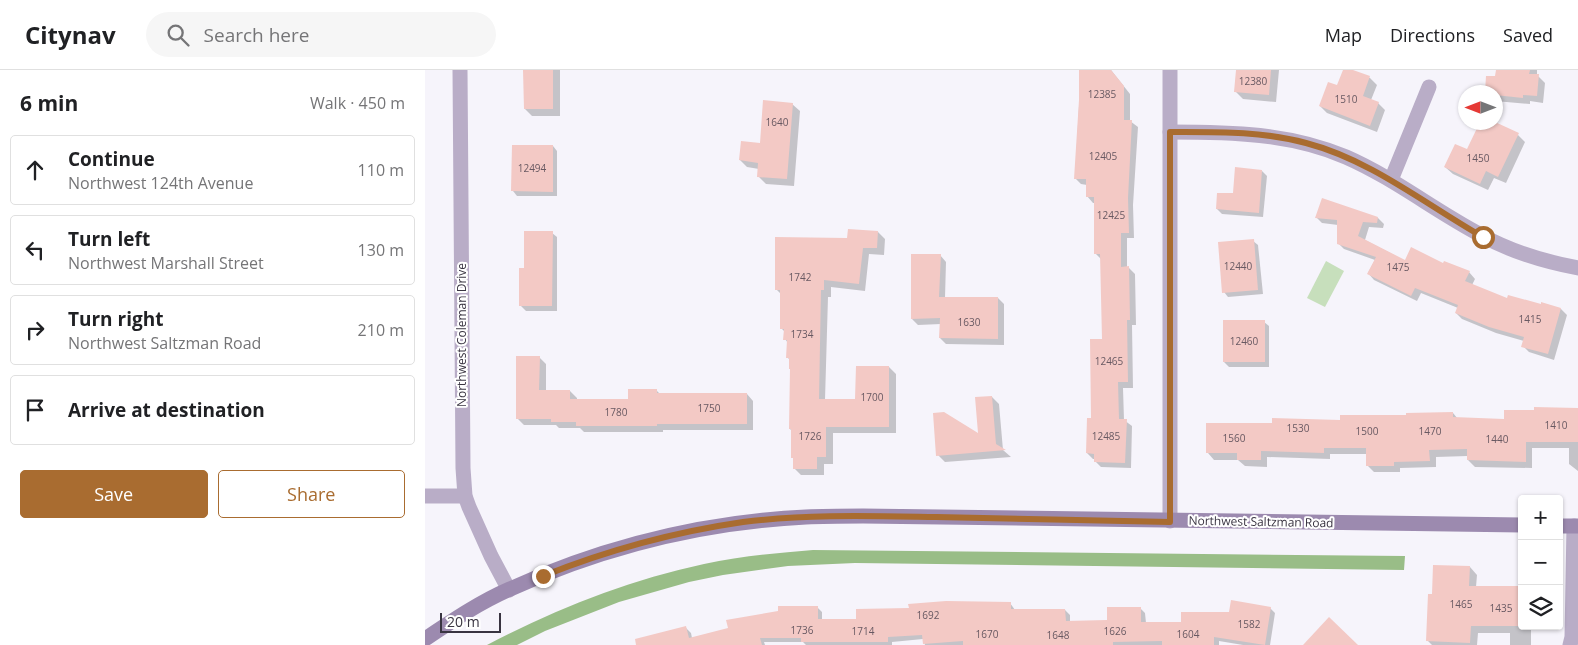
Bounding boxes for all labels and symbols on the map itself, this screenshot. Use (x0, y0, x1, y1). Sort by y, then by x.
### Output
house number: 12380 (1239, 74, 1268, 88)
north arrow (1458, 85, 1503, 130)
house number: 12385 (1088, 87, 1117, 101)
house number: 1510 (1335, 92, 1358, 106)
house number: 1640 (766, 115, 789, 129)
house number: 12405 (1089, 149, 1118, 163)
house number: 1450 (1467, 151, 1490, 165)
house number: 12494 (518, 161, 547, 175)
house number: 12425 (1097, 208, 1126, 222)
route start (1472, 226, 1495, 249)
house number: 12440 (1224, 259, 1253, 273)
house number: 1475 (1387, 260, 1410, 274)
street label: Northwest Coleman Drive (453, 263, 470, 407)
house number: 1742 (789, 270, 812, 284)
house number: 1415 (1519, 312, 1542, 326)
house number: 1630 (958, 315, 981, 329)
house number: 1734 (791, 327, 814, 341)
house number: 12460 (1230, 334, 1259, 348)
house number: 12465 (1095, 354, 1124, 368)
house number: 1700 (861, 390, 884, 404)
house number: 1750 (698, 401, 721, 415)
house number: 1780 (605, 405, 628, 419)
house number: 1410 (1545, 418, 1568, 432)
house number: 1530 (1287, 421, 1310, 435)
house number: 1500 (1356, 424, 1379, 438)
house number: 1470 (1419, 424, 1442, 438)
house number: 1726 (799, 429, 822, 443)
house number: 12485 (1092, 429, 1121, 443)
house number: 1560 (1223, 431, 1246, 445)
house number: 1440 (1486, 432, 1509, 446)
street label: Northwest Saltzman Road (1188, 512, 1334, 531)
route end (532, 565, 555, 588)
house number: 1465 (1450, 597, 1473, 611)
house number: 1435 (1490, 601, 1513, 615)
house number: 1692 (917, 608, 940, 622)
scale bar (440, 610, 501, 633)
house number: 1582 (1238, 617, 1261, 631)
house number: 1736 (791, 623, 814, 637)
house number: 1714 (852, 624, 875, 638)
house number: 1626 (1104, 624, 1127, 638)
house number: 1670 (976, 627, 999, 641)
house number: 1604 (1177, 627, 1200, 641)
house number: 1648 (1047, 628, 1070, 642)

